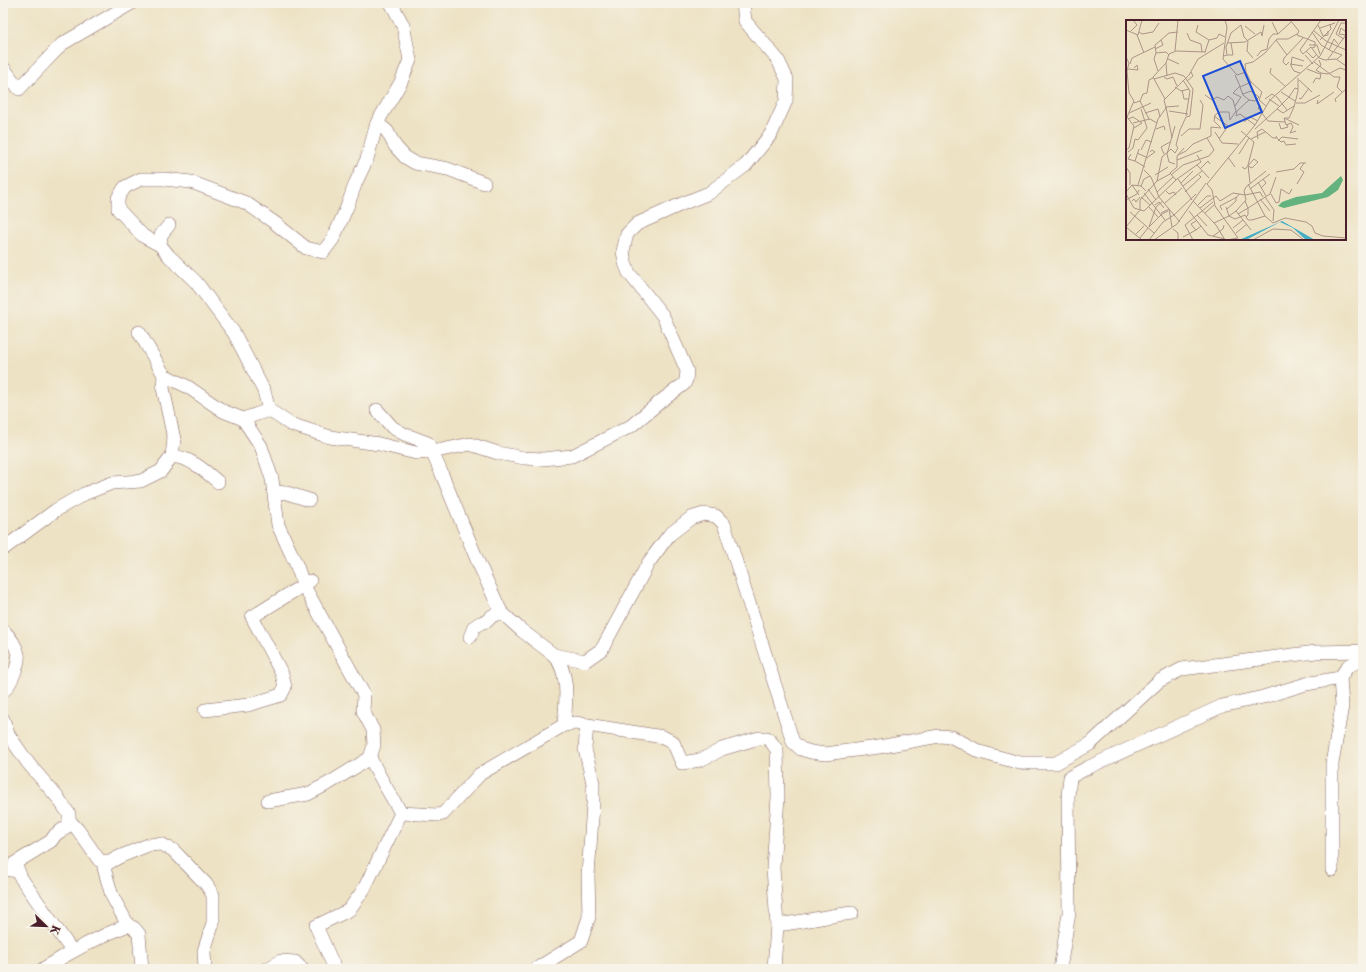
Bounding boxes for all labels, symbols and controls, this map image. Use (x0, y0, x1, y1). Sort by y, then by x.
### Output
inset map (1126, 20, 1346, 240)
north arrow (26, 906, 66, 946)
text: K (47, 923, 63, 938)

